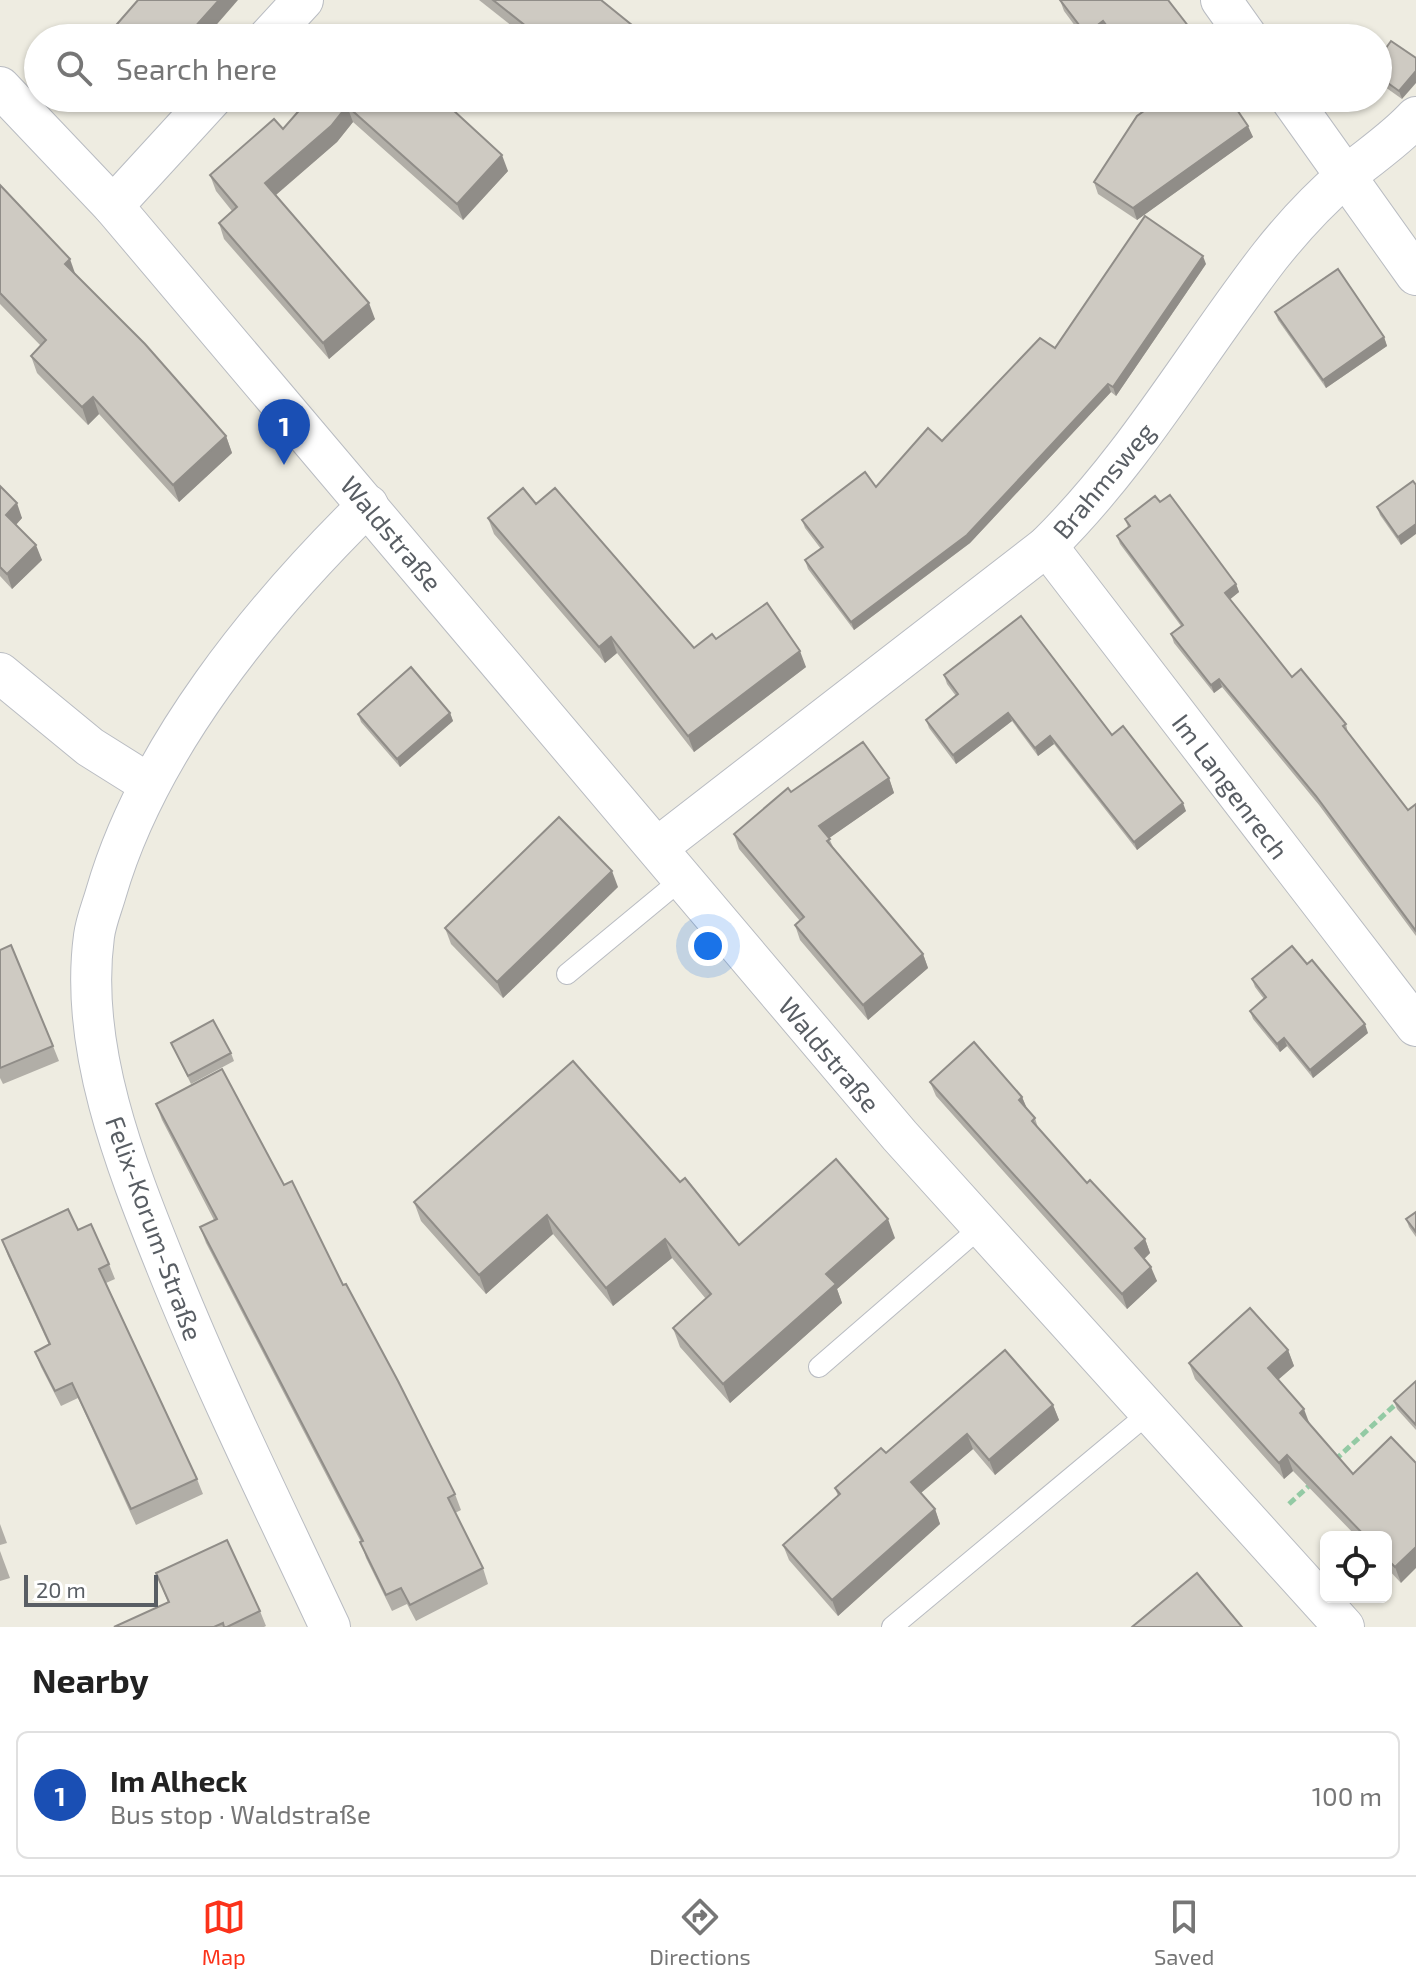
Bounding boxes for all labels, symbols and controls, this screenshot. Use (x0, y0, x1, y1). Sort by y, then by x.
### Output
search box (24, 24, 1392, 112)
icon: search (52, 46, 96, 90)
text: Search here (116, 50, 277, 86)
pin: 1 (258, 399, 310, 465)
street label: Brahmsweg (1046, 416, 1160, 544)
street label: Waldstraße (335, 469, 449, 597)
street label: Im Langenrech (1166, 707, 1296, 865)
your location (688, 926, 728, 966)
street label: Waldstraße (773, 990, 887, 1118)
street label: Felix-Korum-Straße (100, 1112, 210, 1344)
map controls (1320, 1531, 1392, 1603)
button: locate (1320, 1531, 1392, 1603)
scale bar (24, 1571, 158, 1607)
text: 20 m (36, 1576, 86, 1602)
text: Nearby (32, 1659, 149, 1700)
text: Im Alheck (110, 1762, 247, 1798)
text: 1 (54, 1780, 66, 1811)
text: 100 m (1312, 1780, 1382, 1811)
text: Bus stop · Waldstraße (110, 1798, 371, 1829)
tab: Map (202, 1895, 246, 1969)
tab: Directions (649, 1895, 751, 1969)
tab: Saved (1154, 1895, 1214, 1969)

